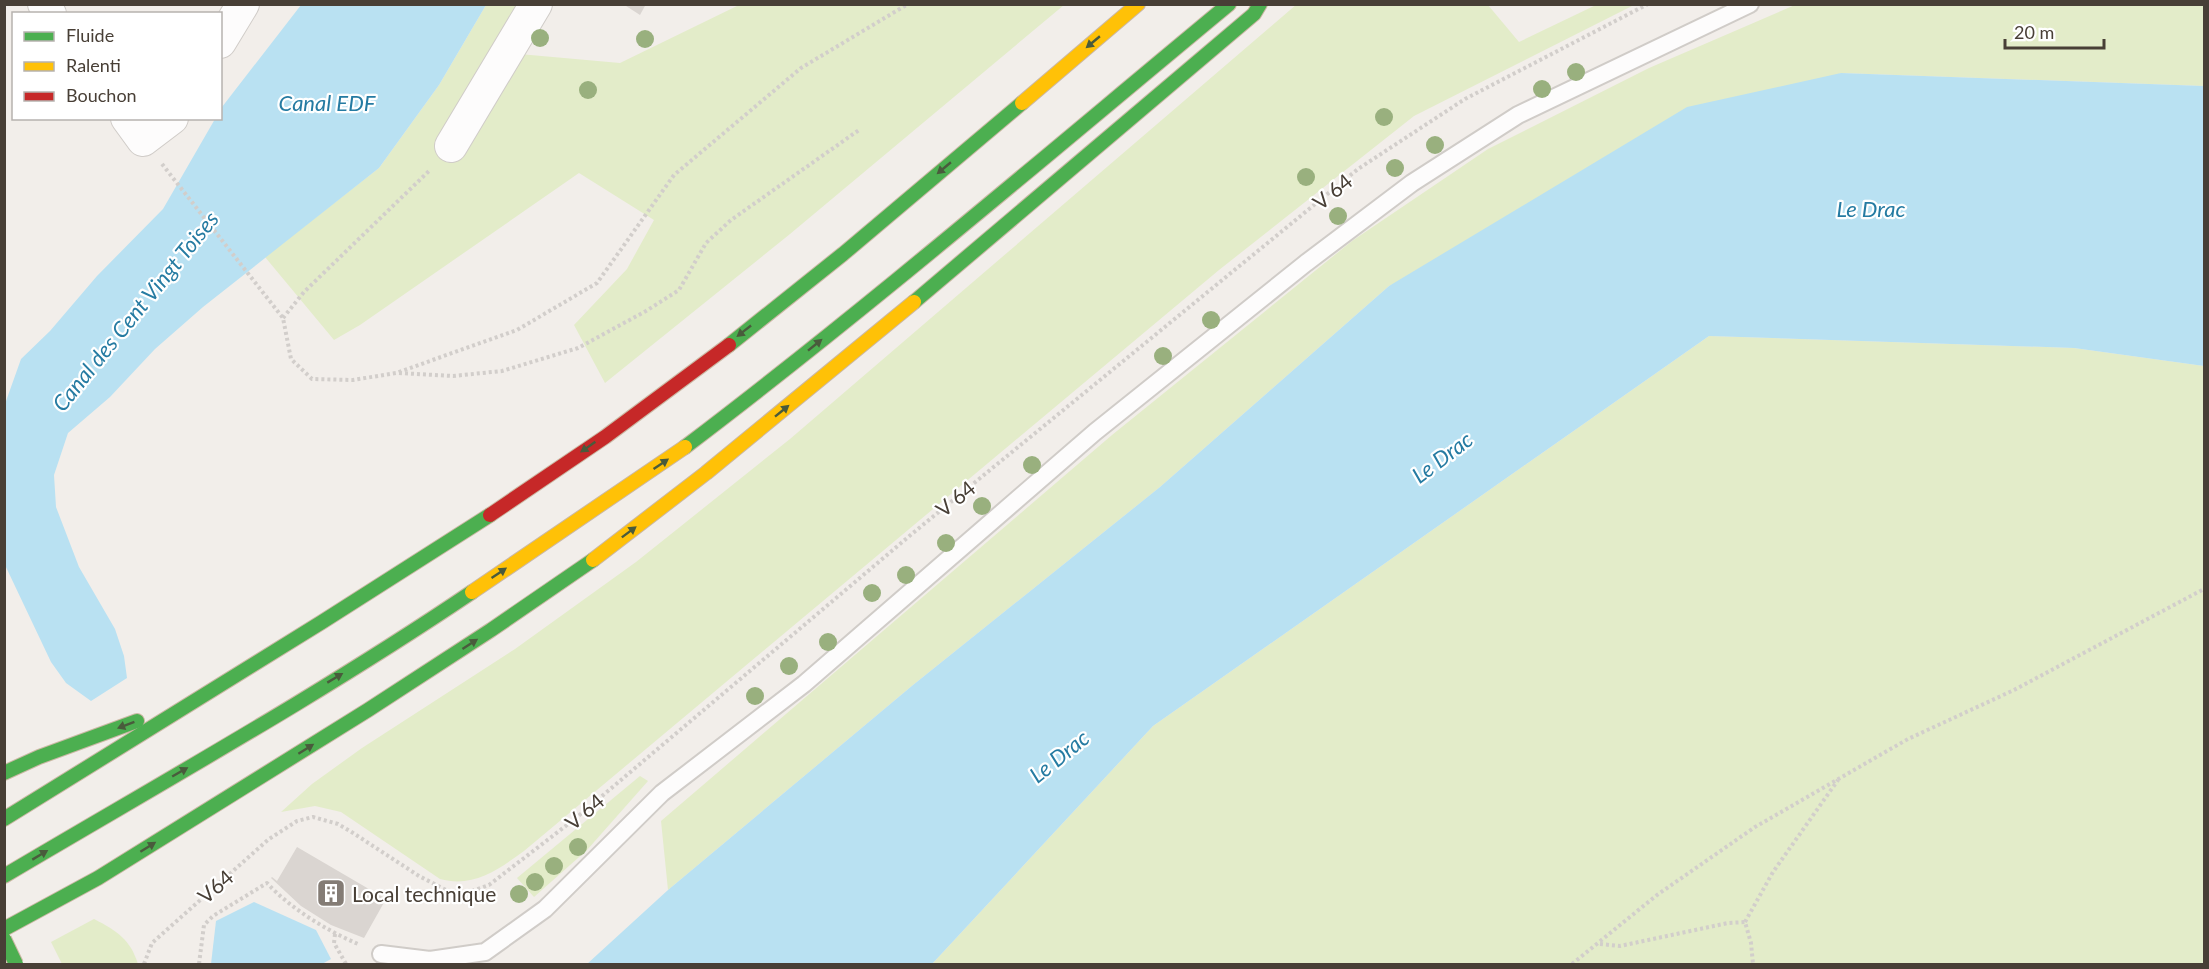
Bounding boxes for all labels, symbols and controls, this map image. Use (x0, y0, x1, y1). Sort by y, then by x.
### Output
legend (12, 12, 222, 120)
scale bar (2005, 12, 2104, 50)
text: 20 m (2014, 21, 2054, 43)
text: Fluide (66, 24, 114, 46)
one-way arrow (1085, 36, 1101, 49)
text: Ralenti (66, 54, 121, 76)
text: Bouchon (66, 84, 137, 106)
water label: Canal EDF (279, 89, 376, 116)
one-way arrow (936, 162, 952, 175)
street label: V 64 (1307, 168, 1357, 214)
water label: Le Drac (1837, 195, 1905, 222)
water label: Canal des Cent Vingt Toises (46, 205, 224, 416)
one-way arrow (737, 325, 752, 337)
one-way arrow (807, 339, 823, 352)
one-way arrow (774, 404, 790, 417)
water label: Le Drac (1406, 425, 1478, 489)
one-way arrow (580, 441, 596, 453)
one-way arrow (652, 458, 668, 470)
street label: V 64 (930, 475, 980, 521)
one-way arrow (621, 525, 637, 538)
one-way arrow (491, 568, 507, 579)
one-way arrow (461, 638, 477, 650)
one-way arrow (327, 673, 343, 684)
one-way arrow (117, 720, 135, 730)
water label: Le Drac (1024, 724, 1094, 788)
one-way arrow (298, 744, 314, 755)
one-way arrow (172, 766, 188, 777)
street label: V 64 (559, 788, 609, 834)
one-way arrow (140, 842, 156, 853)
one-way arrow (32, 849, 48, 860)
street label: V64 (192, 864, 238, 908)
building icon: Local technique (315, 877, 347, 909)
place label: Local technique (352, 881, 496, 906)

